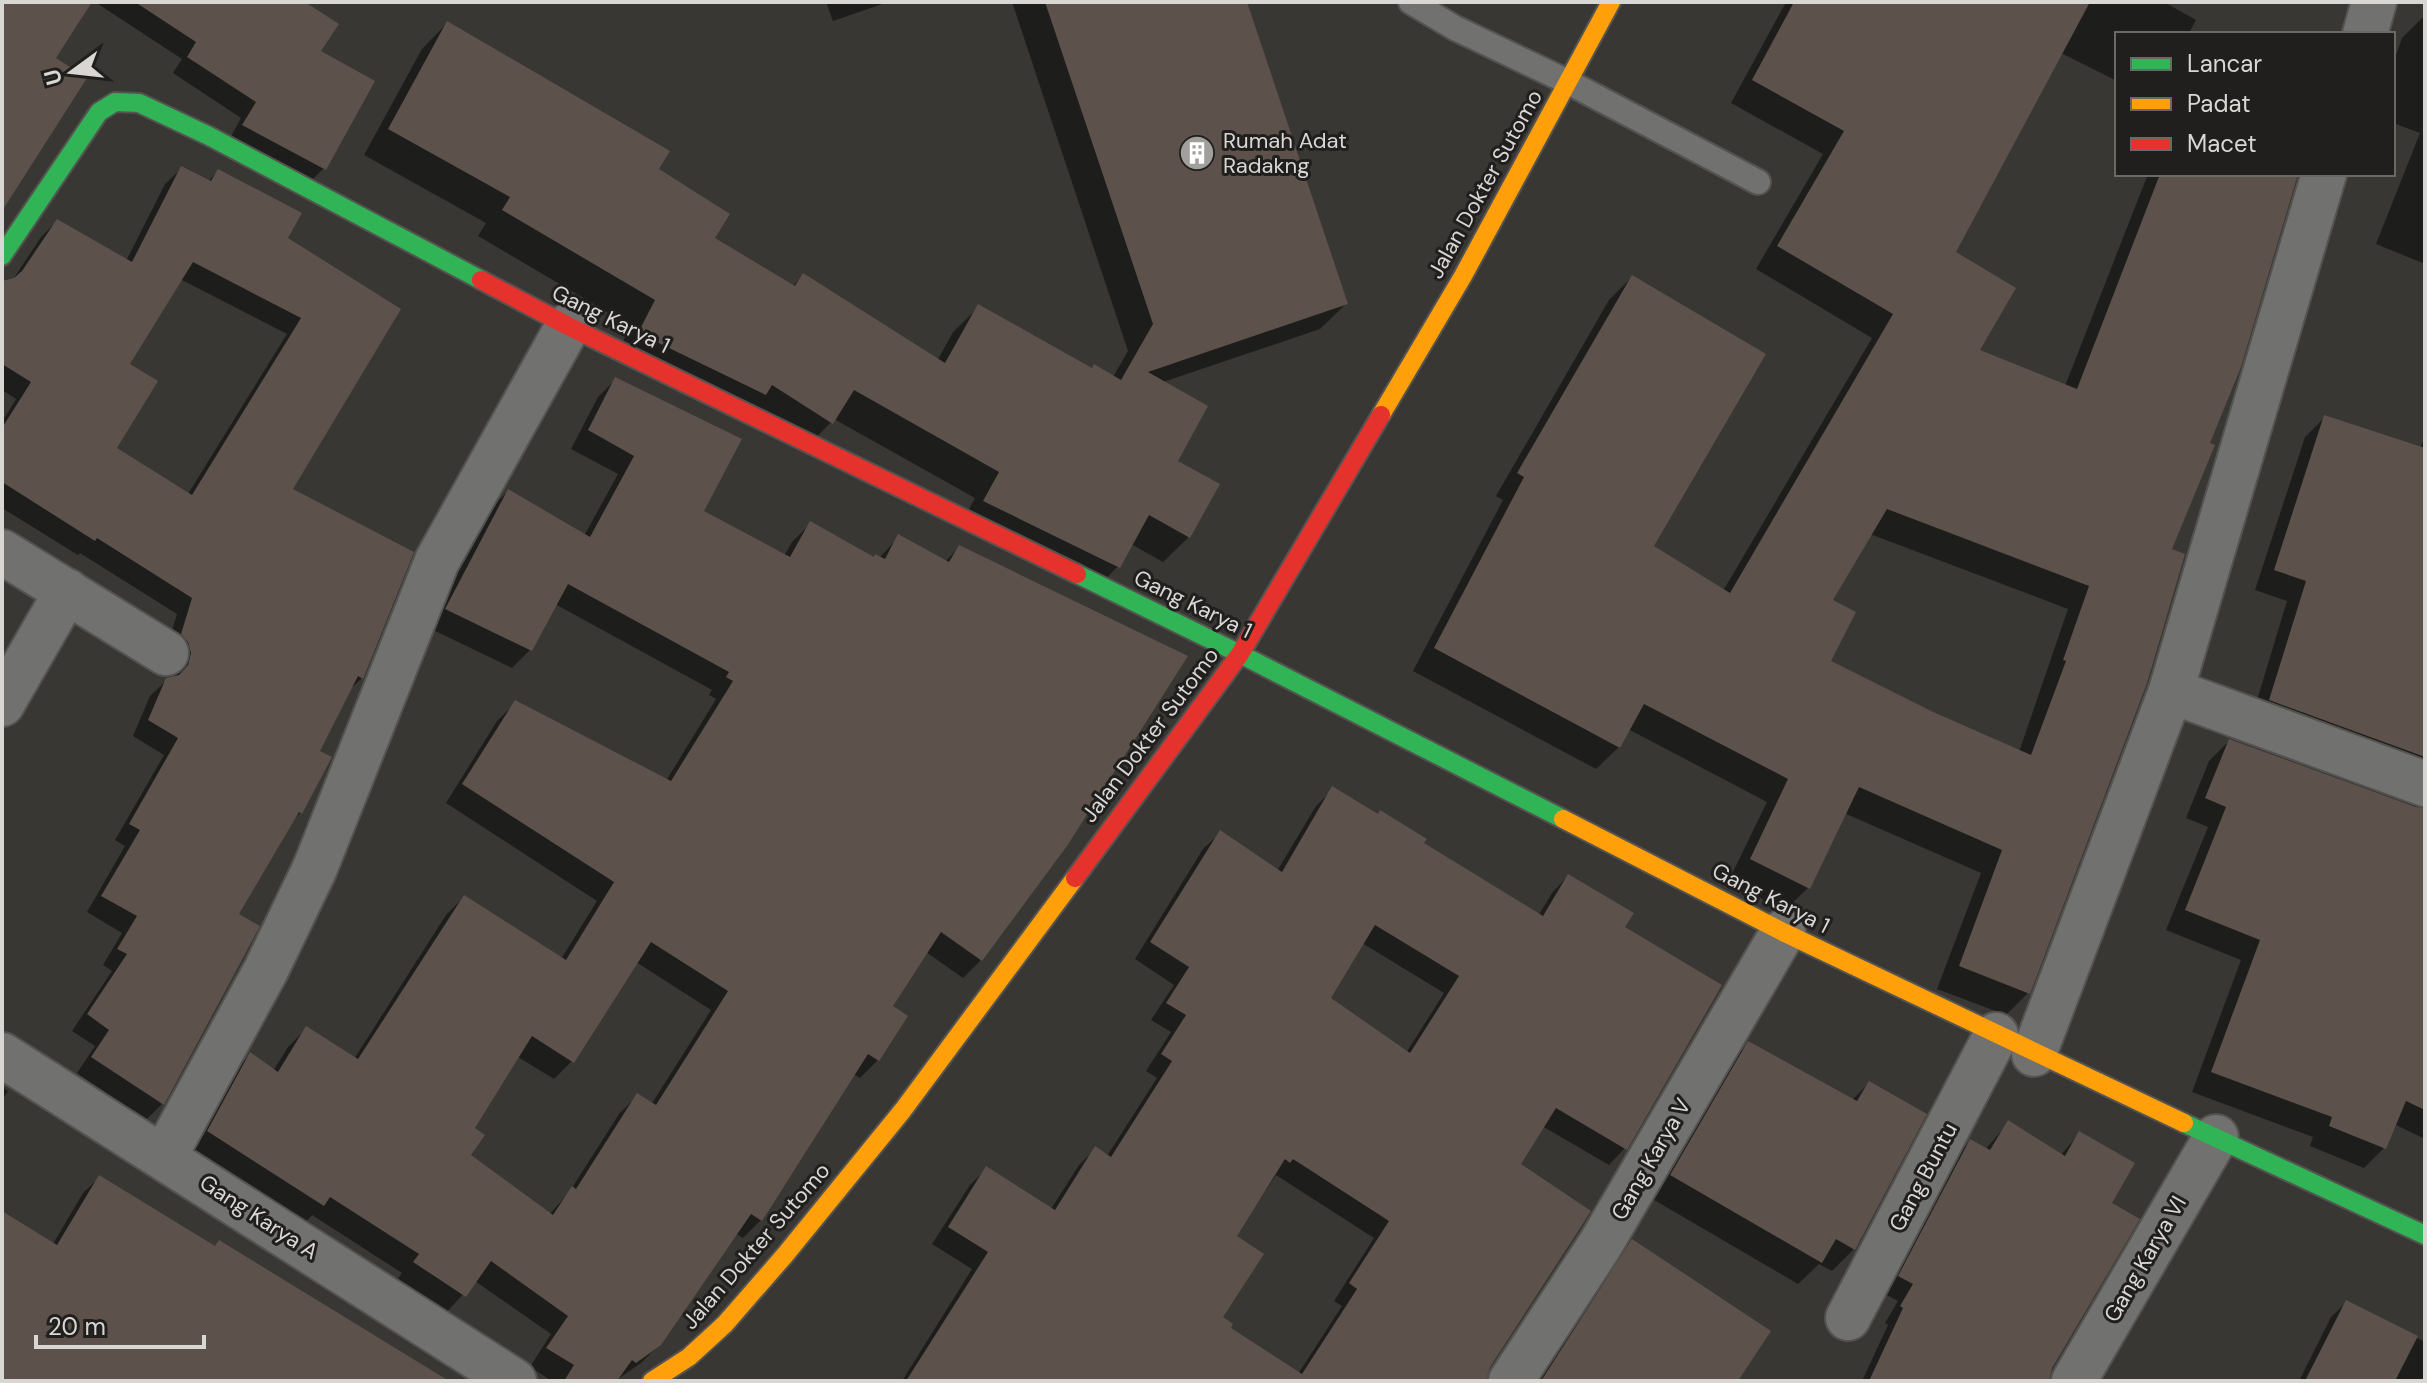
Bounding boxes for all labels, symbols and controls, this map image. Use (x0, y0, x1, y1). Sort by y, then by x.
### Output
north arrow (32, 32, 112, 112)
legend (2115, 32, 2395, 176)
text: Lancar (2187, 48, 2262, 79)
text: U (37, 66, 69, 88)
street label: Jalan Dokter Sutomo (1421, 84, 1549, 284)
text: Padat (2187, 88, 2251, 119)
place label: Rumah Adat Radakng (1223, 126, 1347, 180)
text: Macet (2187, 128, 2257, 159)
building icon: Rumah Adat Radakng (1178, 134, 1216, 172)
street label: Gang Karya 1 (547, 278, 675, 360)
street label: Gang Karya 1 (1129, 563, 1257, 645)
street label: Jalan Dokter Sutomo (1075, 642, 1225, 828)
street label: Gang Karya 1 (1707, 856, 1835, 940)
street label: Gang Karya V (1604, 1093, 1698, 1225)
street label: Gang Buntu (1882, 1118, 1964, 1236)
street label: Jalan Dokter Sutomo (676, 1157, 836, 1335)
street label: Gang Karya A (194, 1168, 324, 1266)
street label: Gang Karya VI (2097, 1191, 2193, 1327)
scale bar (36, 1299, 204, 1349)
text: 20 m (48, 1311, 106, 1342)

